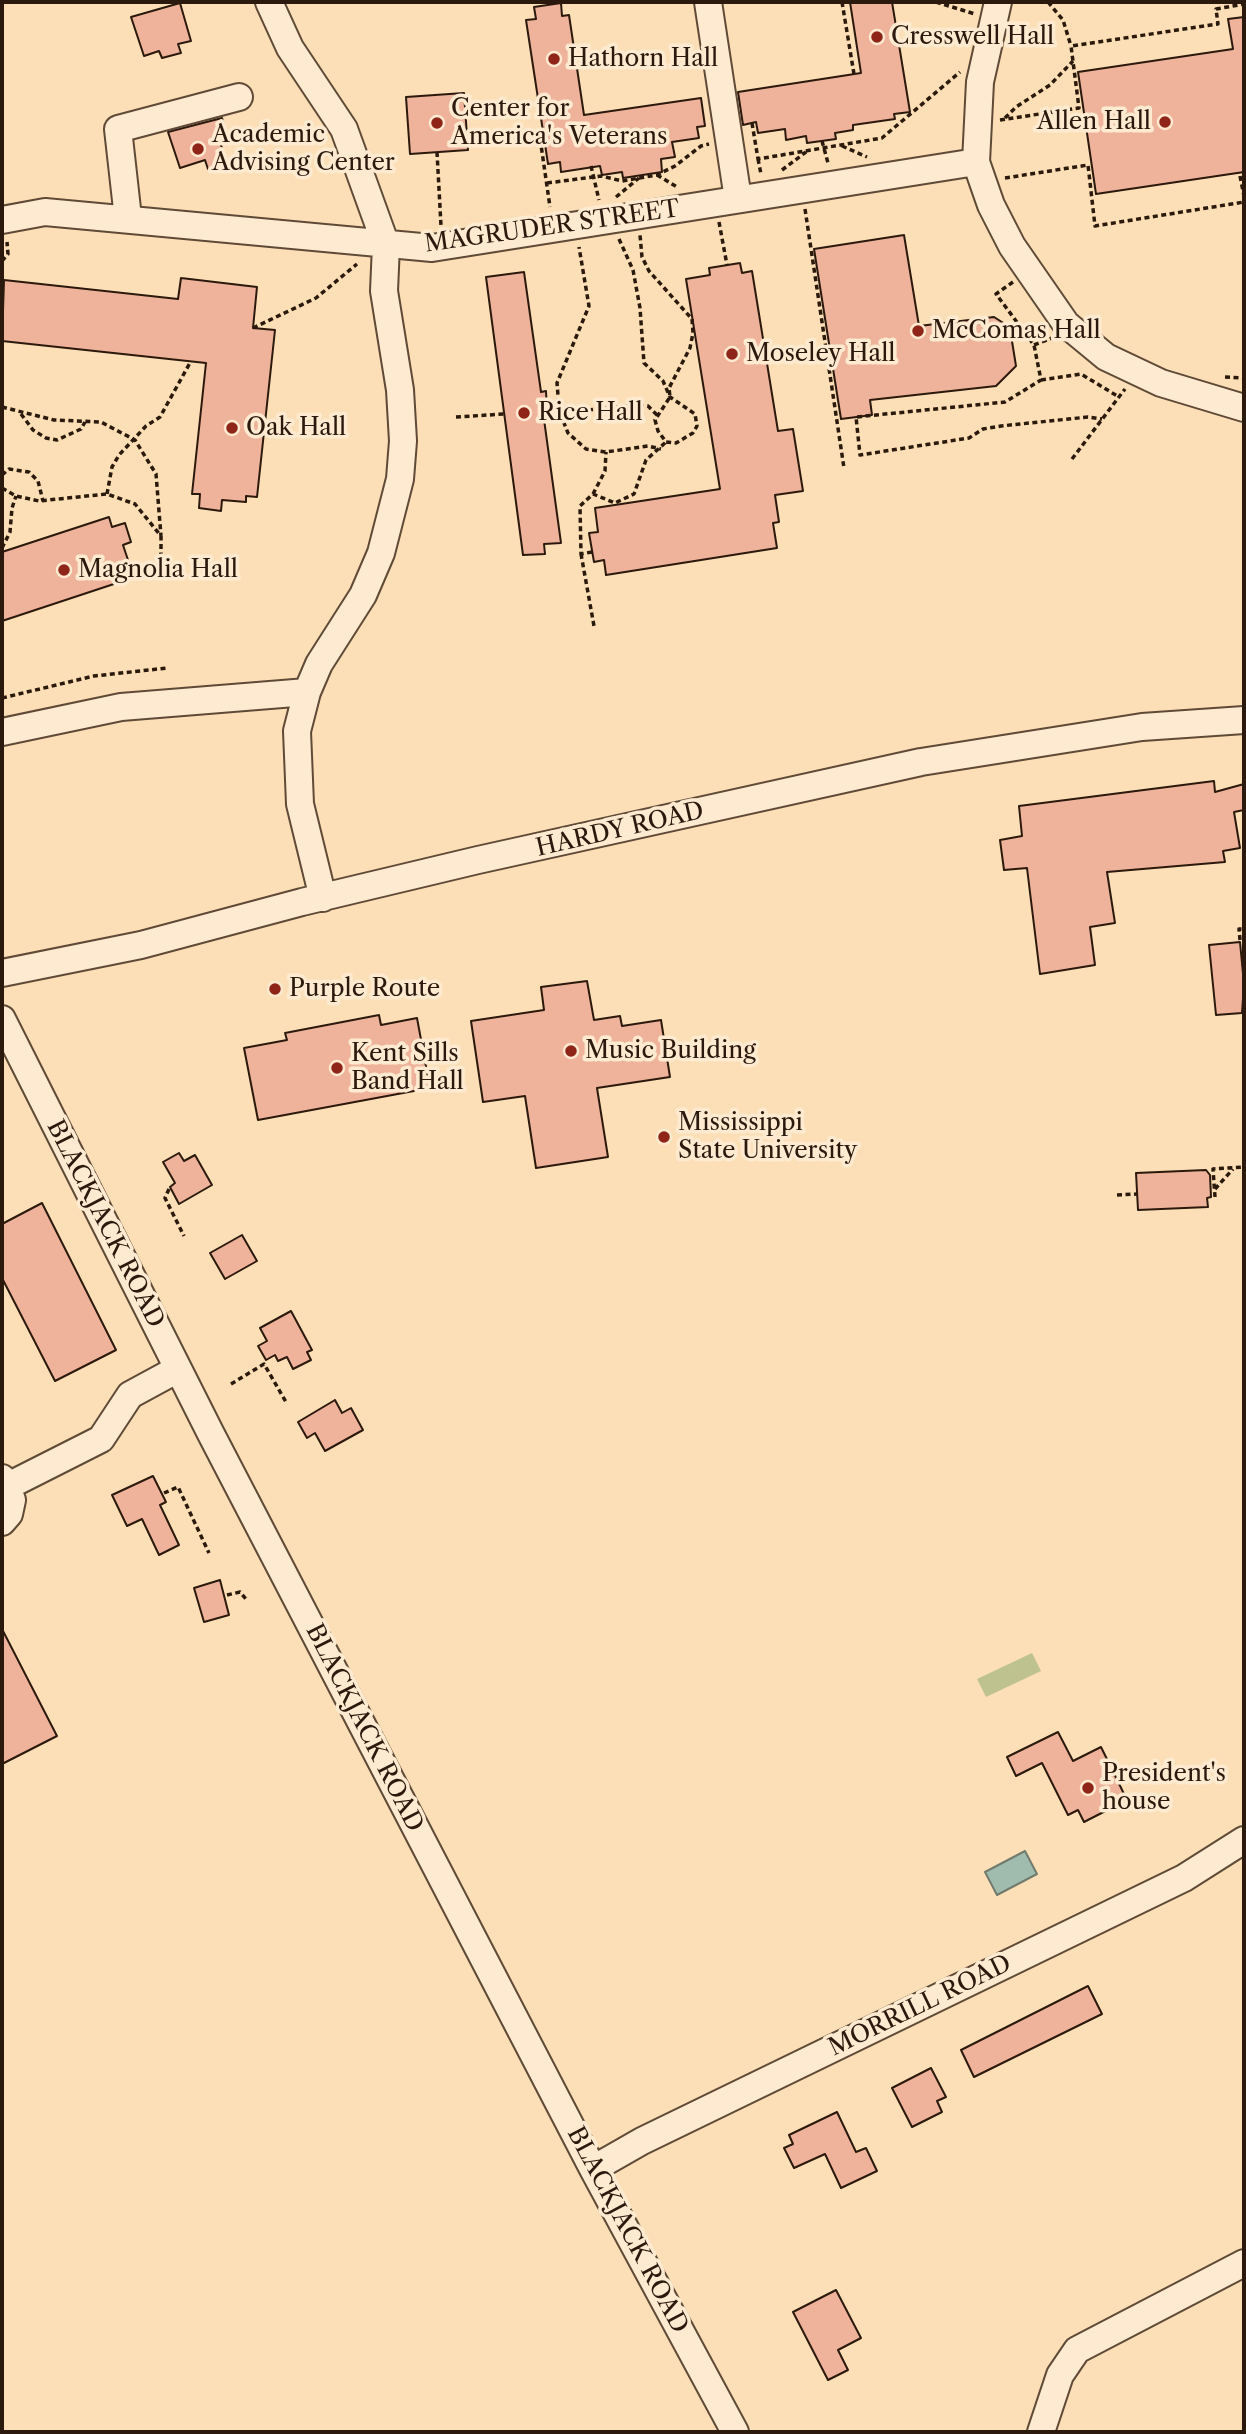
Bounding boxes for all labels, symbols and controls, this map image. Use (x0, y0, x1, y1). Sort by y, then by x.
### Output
place label: Cresswell Hall (891, 23, 1054, 51)
marker: Cresswell Hall (869, 29, 885, 45)
place label: Hathorn Hall (568, 45, 718, 73)
marker: Hathorn Hall (546, 51, 562, 67)
place label: Center for America's Veterans (451, 95, 667, 151)
place label: Allen Hall (1037, 108, 1151, 136)
marker: Allen Hall (1157, 114, 1173, 130)
marker: Center for America's Veterans (429, 115, 445, 131)
place label: Academic Advising Center (212, 121, 395, 177)
marker: Academic Advising Center (190, 141, 206, 157)
street label: MAGRUDER STREET (423, 195, 681, 259)
place label: McComas Hall (932, 317, 1101, 345)
marker: McComas Hall (910, 323, 926, 339)
place label: Moseley Hall (746, 340, 895, 368)
marker: Moseley Hall (724, 346, 740, 362)
place label: Rice Hall (538, 399, 643, 427)
marker: Rice Hall (516, 405, 532, 421)
place label: Oak Hall (246, 414, 346, 442)
marker: Oak Hall (224, 420, 240, 436)
place label: Magnolia Hall (78, 556, 238, 584)
marker: Magnolia Hall (56, 562, 72, 578)
street label: HARDY ROAD (533, 797, 707, 863)
place label: Purple Route (289, 975, 440, 1003)
marker: Purple Route (267, 981, 283, 997)
place label: Music Building (585, 1037, 756, 1065)
place label: Kent Sills Band Hall (351, 1040, 464, 1096)
marker: Music Building (563, 1043, 579, 1059)
marker: Kent Sills Band Hall (329, 1060, 345, 1076)
place label: Mississippi State University (678, 1109, 857, 1165)
street label: BLACKJACK ROAD (40, 1115, 170, 1333)
marker: Mississippi State University (656, 1129, 672, 1145)
street label: BLACKJACK ROAD (299, 1619, 429, 1837)
place label: President's house (1102, 1760, 1226, 1816)
marker: President's house (1080, 1780, 1096, 1796)
street label: MORRILL ROAD (824, 1949, 1016, 2063)
street label: BLACKJACK ROAD (560, 2122, 694, 2338)

